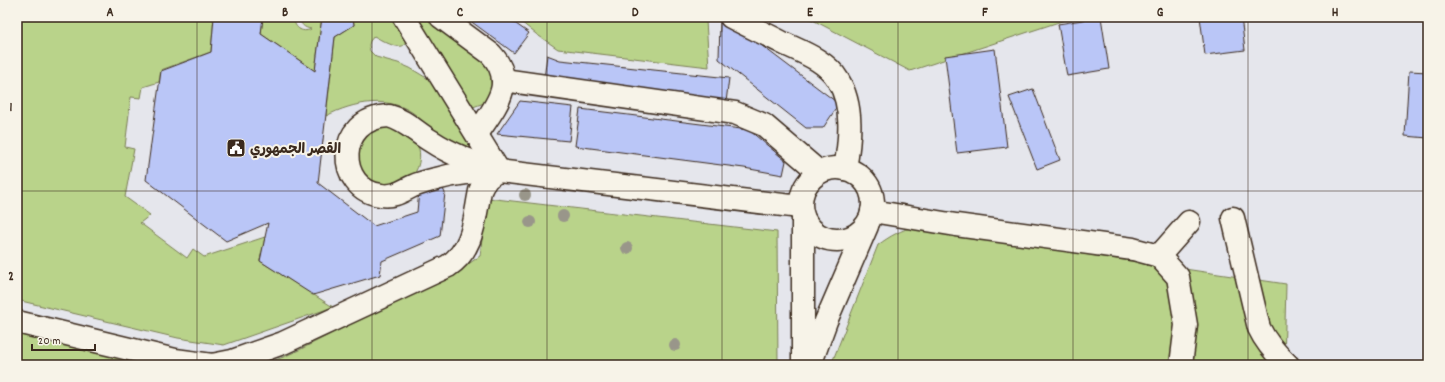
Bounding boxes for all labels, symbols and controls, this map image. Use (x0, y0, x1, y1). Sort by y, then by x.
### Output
text: A (106, 4, 114, 23)
text: B (282, 4, 288, 23)
text: C (457, 4, 464, 23)
text: D (632, 4, 639, 23)
text: E (807, 4, 814, 23)
text: F (982, 4, 988, 23)
text: G (1157, 4, 1164, 23)
text: H (1332, 4, 1339, 23)
text: 1 (10, 99, 13, 118)
public building icon: القصر الجمهوري (225, 137, 247, 159)
place label: القصر الجمهوري (250, 140, 341, 160)
text: 2 (8, 268, 14, 287)
scale bar (32, 326, 95, 352)
text: 20 m (38, 333, 61, 350)

